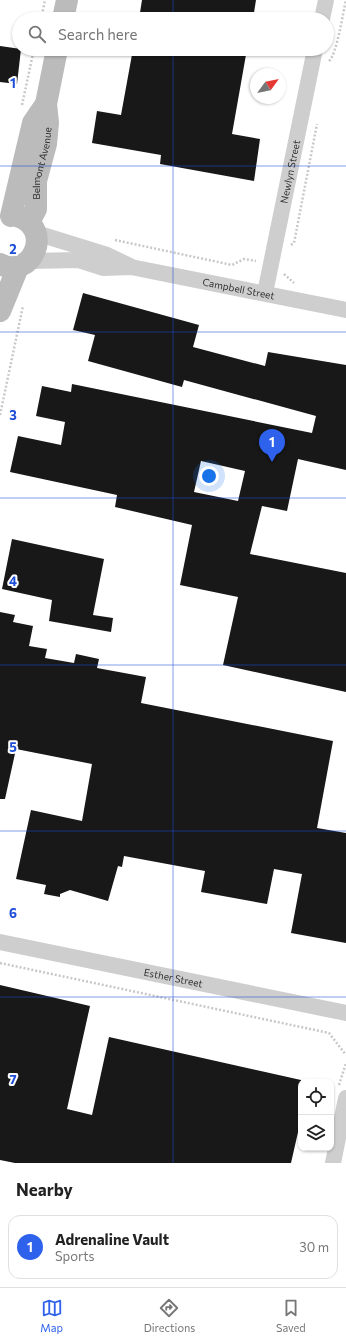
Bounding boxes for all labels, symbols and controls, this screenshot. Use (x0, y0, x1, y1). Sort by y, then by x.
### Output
search box (12, 12, 334, 56)
icon: search (26, 23, 48, 45)
text: Search here (58, 25, 137, 43)
north arrow (250, 68, 286, 104)
text: 1 (10, 75, 16, 91)
street label: Belmont Avenue (30, 127, 54, 200)
street label: Newlyn Street (278, 139, 302, 204)
text: 2 (9, 241, 17, 257)
street label: Campbell Street (201, 275, 276, 302)
text: 3 (9, 407, 17, 423)
pin: 1 (259, 429, 285, 462)
your location (199, 466, 219, 486)
text: 4 (9, 573, 17, 589)
text: 5 (9, 739, 17, 755)
text: 6 (9, 905, 17, 921)
street label: Esther Street (143, 966, 204, 989)
text: 7 (9, 1071, 17, 1087)
map controls (298, 1079, 334, 1151)
button: locate (298, 1079, 334, 1115)
button: layers (298, 1115, 334, 1151)
text: Nearby (16, 1179, 73, 1200)
text: Adrenaline Vault (55, 1230, 169, 1248)
text: 1 (27, 1239, 33, 1255)
text: 30 m (299, 1239, 329, 1255)
text: Sports (55, 1248, 95, 1264)
tab: Map (40, 1297, 63, 1334)
tab: Directions (144, 1297, 195, 1334)
tab: Saved (276, 1297, 306, 1334)

